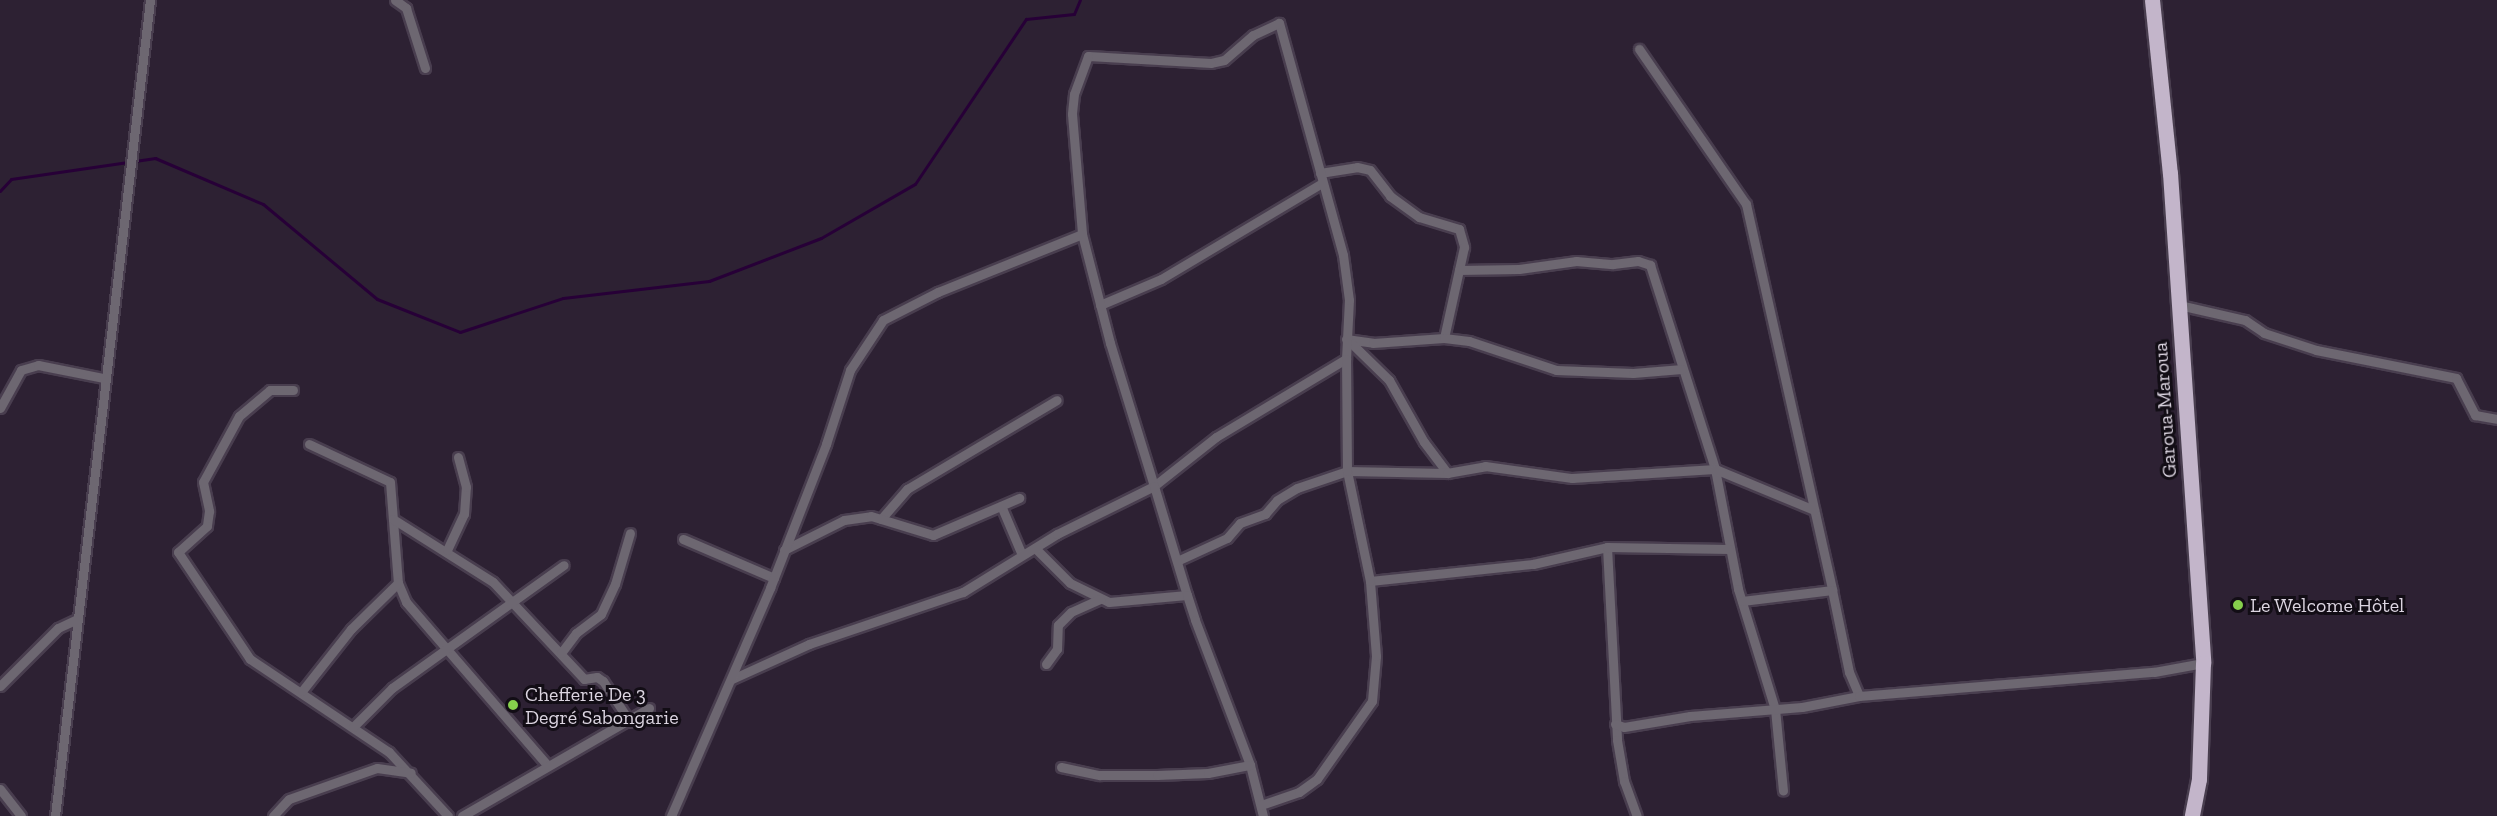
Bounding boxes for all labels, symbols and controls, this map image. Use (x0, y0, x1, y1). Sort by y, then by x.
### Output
street label: Garoua-Maroua (2148, 341, 2182, 479)
place label: Le Welcome Hôtel (2250, 593, 2405, 617)
marker: Le Welcome Hôtel (2231, 598, 2245, 612)
place label: Chefferie De 3 Degré Sabongarie (525, 682, 679, 729)
marker: Chefferie De 3 Degré Sabongarie (506, 698, 520, 712)

